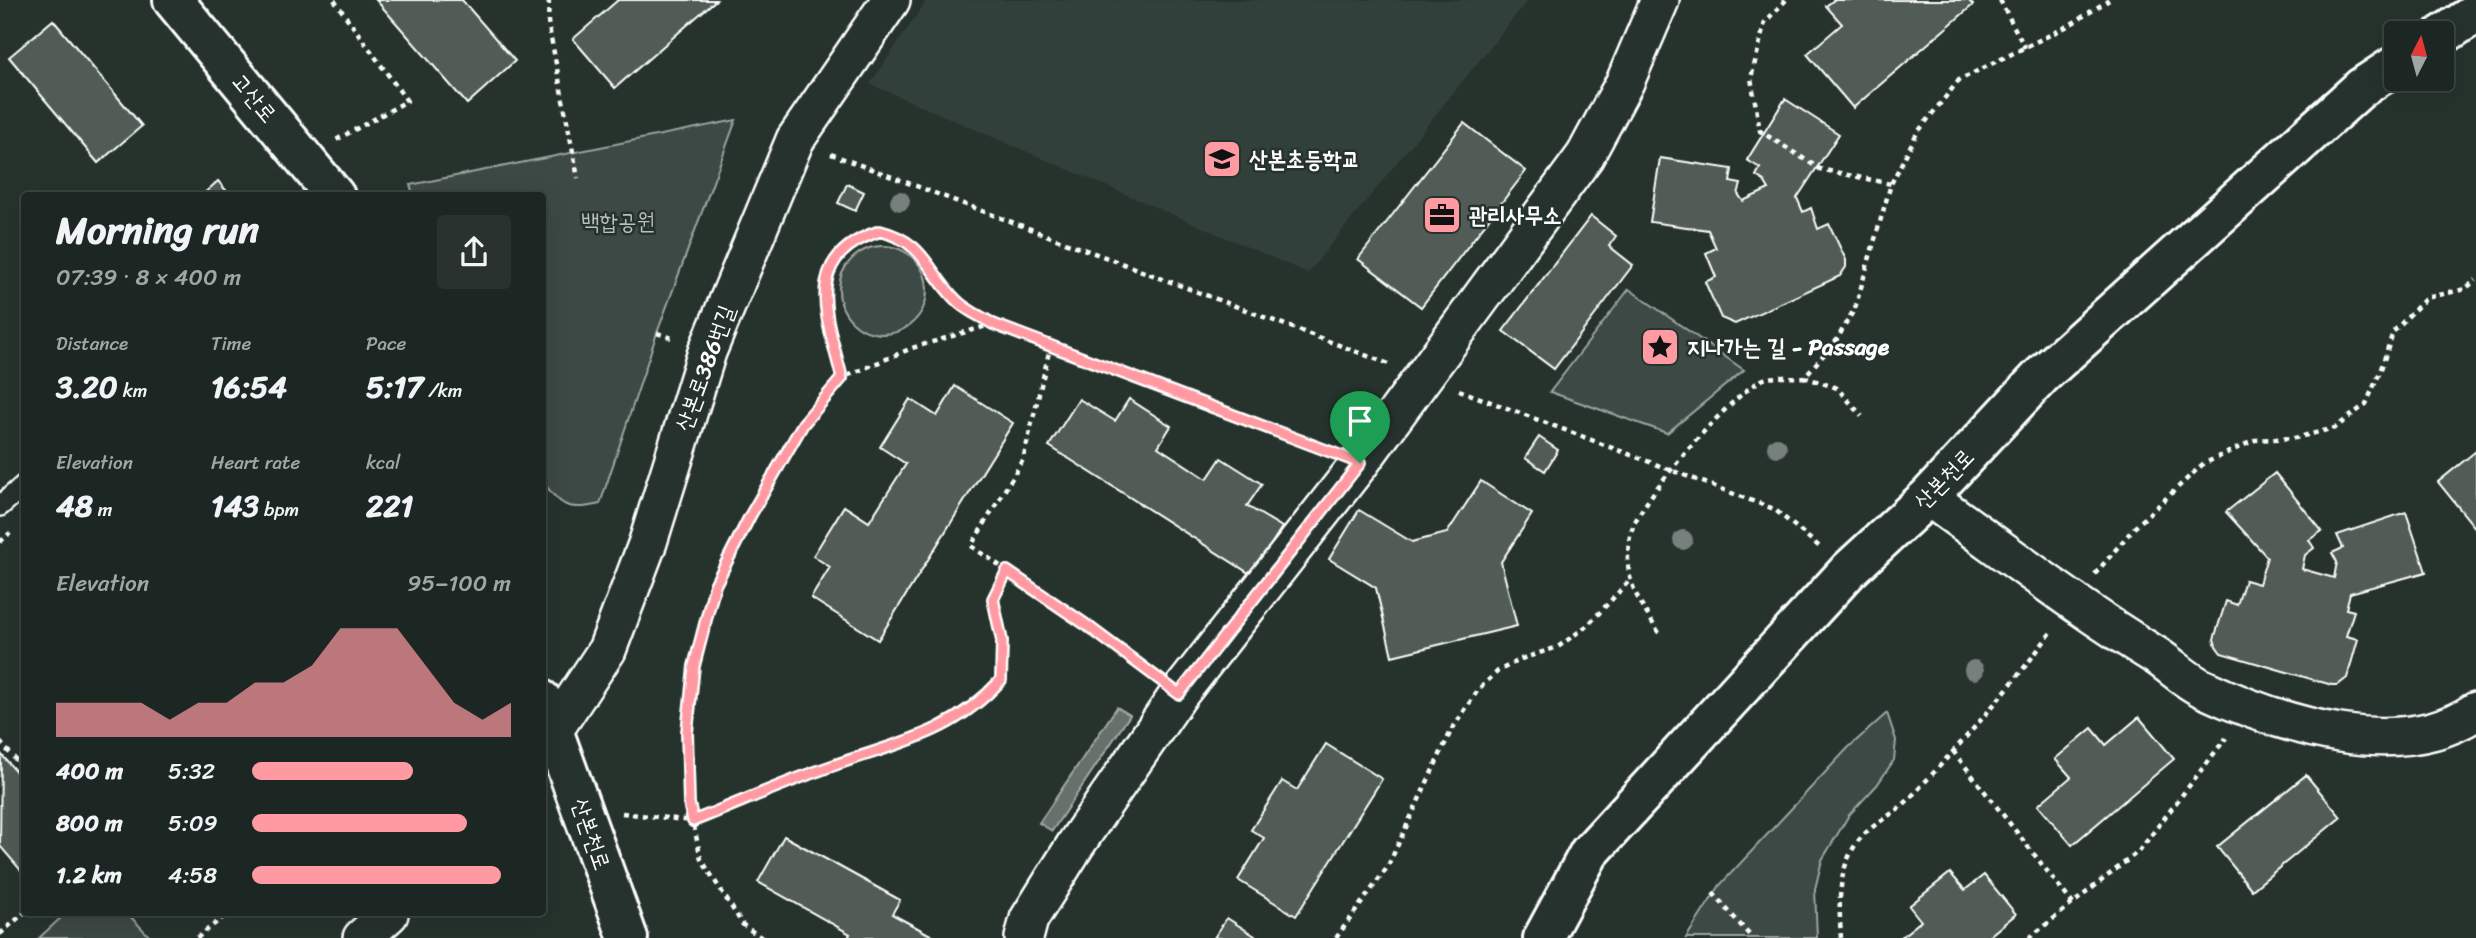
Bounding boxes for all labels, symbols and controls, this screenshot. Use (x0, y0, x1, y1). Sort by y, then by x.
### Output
north arrow (2384, 21, 2454, 91)
map controls (2384, 21, 2454, 91)
street label: 고산로 (220, 64, 288, 132)
school or university icon: 산본초등학교 (1201, 138, 1243, 180)
place label: 산본초등학교 (1249, 139, 1360, 180)
office icon: 관리사무소 (1421, 194, 1463, 236)
place label: 관리사무소 (1469, 195, 1562, 236)
text: Morning run (56, 197, 259, 264)
park label: 백합공원 (581, 201, 655, 242)
button: share (437, 215, 511, 289)
text: 07:39 · 8 × 400 m (56, 257, 241, 298)
street label: 산본로386번길 (663, 299, 747, 437)
place icon: 지나가는 길 - Passage (1639, 326, 1681, 368)
text: Distance (56, 327, 128, 360)
text: Time (211, 327, 251, 360)
text: Pace (366, 327, 406, 360)
place label: 지나가는 길 - Passage (1687, 327, 1890, 368)
text: 3.20 (56, 360, 118, 414)
text: 16:54 (211, 360, 287, 414)
text: 5:17 (366, 360, 423, 414)
text: km (118, 374, 147, 407)
text: /km (423, 374, 462, 407)
pin (1330, 391, 1390, 463)
icon: arrive (1341, 402, 1379, 440)
street label: 산본천로 (1904, 438, 1984, 520)
text: Elevation (56, 446, 133, 479)
text: Heart rate (211, 446, 300, 479)
text: kcal (366, 446, 401, 479)
text: 48 (56, 479, 93, 533)
text: 143 (211, 479, 259, 533)
text: 221 (366, 479, 414, 533)
text: m (93, 493, 112, 526)
text: bpm (259, 493, 299, 526)
text: Elevation (56, 563, 149, 604)
text: 95–100 m (407, 563, 511, 604)
text: 400 m (56, 751, 123, 792)
text: 5:32 (168, 751, 215, 792)
street label: 산본천로 (560, 792, 622, 876)
text: 800 m (56, 803, 123, 844)
text: 5:09 (168, 803, 218, 844)
text: 1.2 km (56, 855, 122, 896)
text: 4:58 (168, 855, 217, 896)

